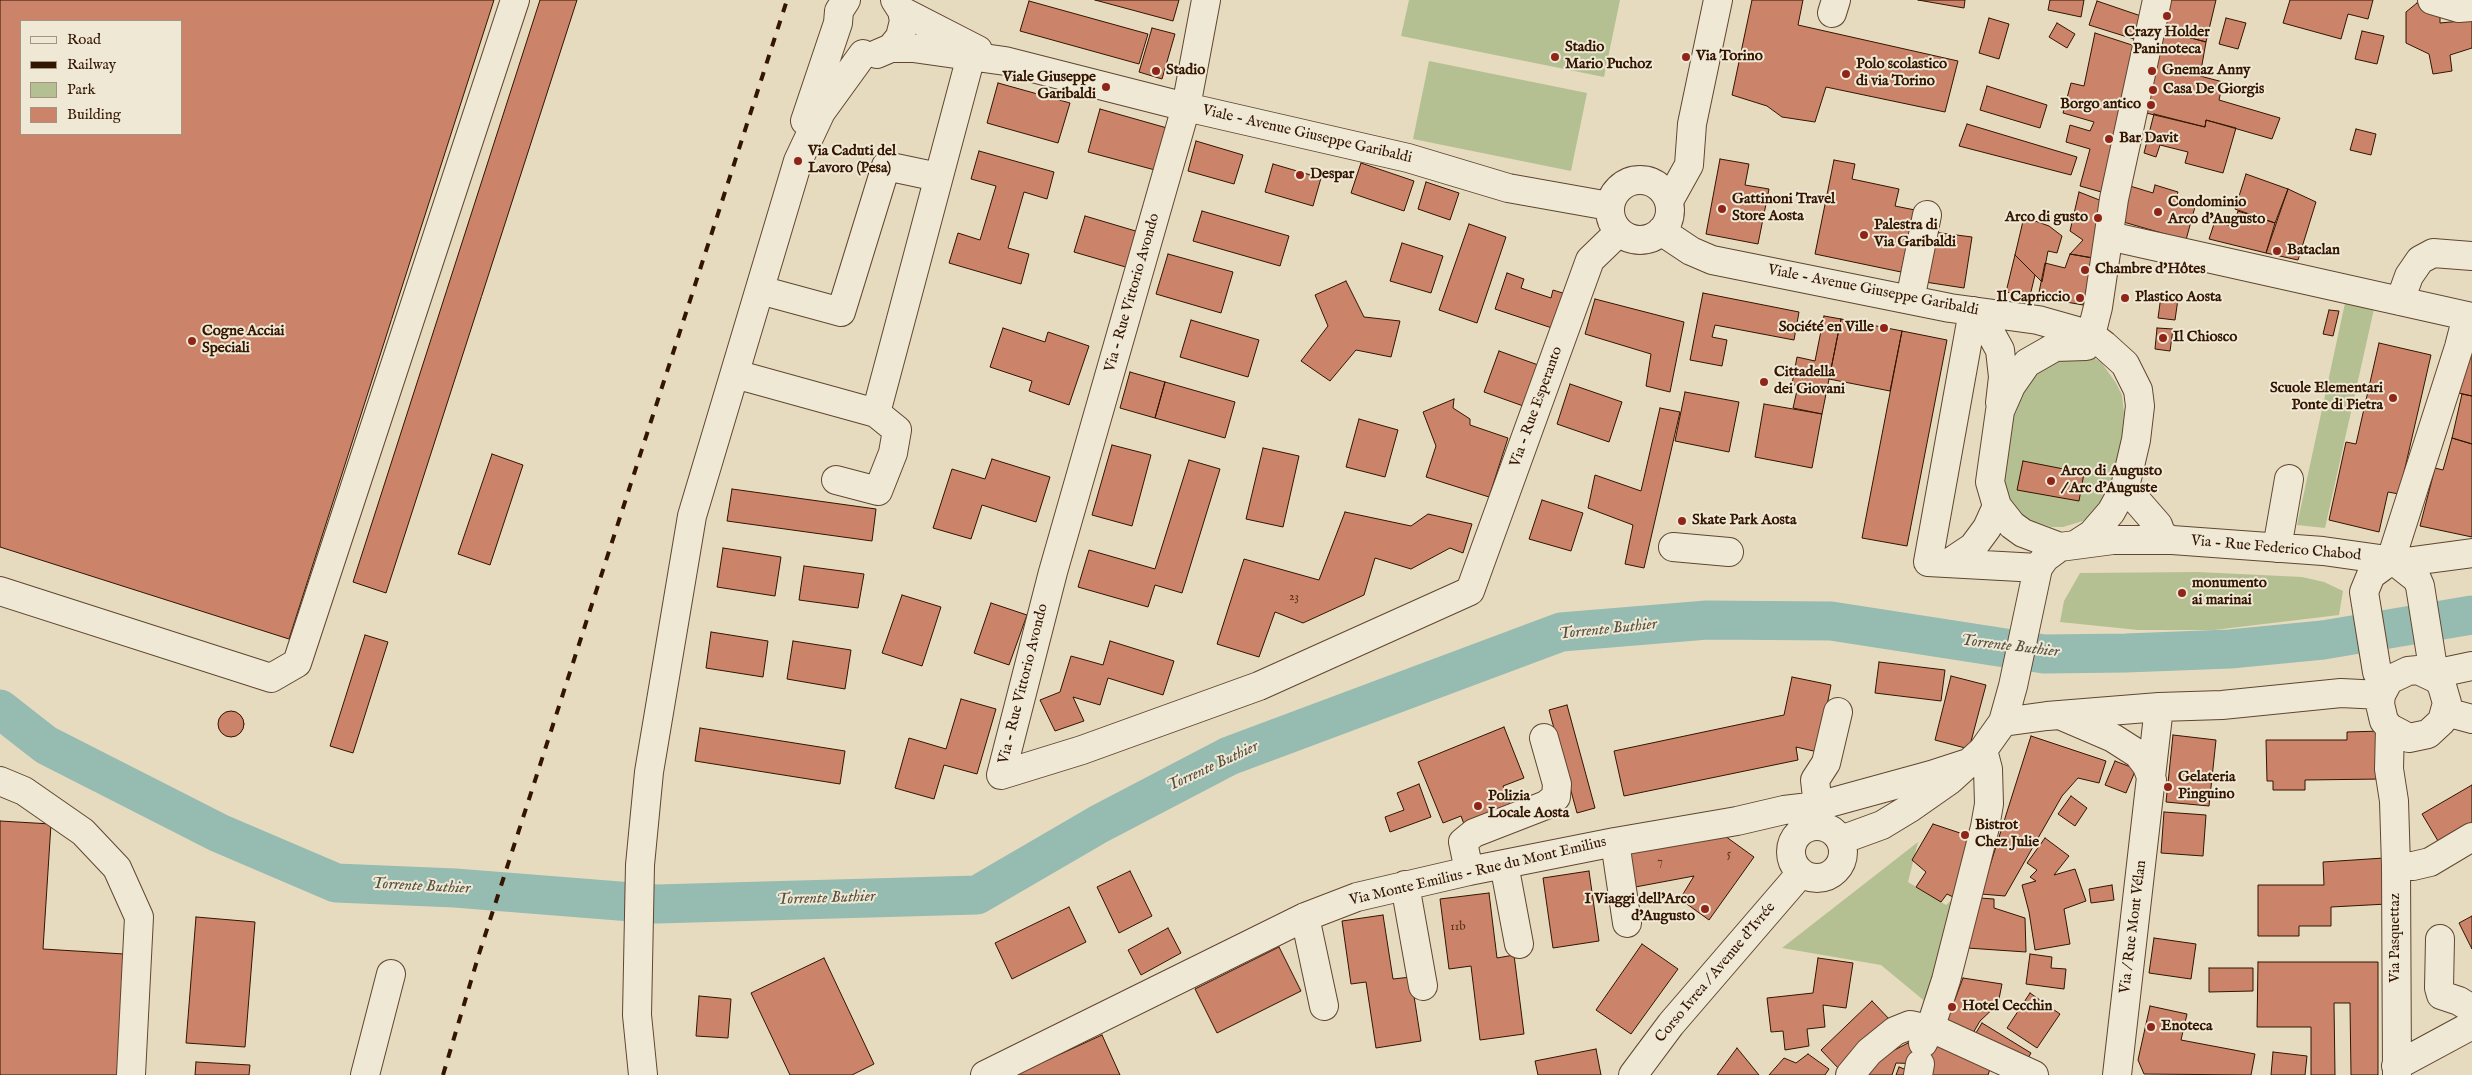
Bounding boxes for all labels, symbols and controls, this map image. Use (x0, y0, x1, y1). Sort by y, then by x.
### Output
marker: Crazy Holder Paninoteca (2161, 10, 2173, 22)
legend (20, 20, 182, 135)
place label: Crazy Holder Paninoteca (2124, 24, 2210, 59)
text: Road (67, 30, 101, 49)
place label: Stadio Mario Puchoz (1565, 39, 1652, 74)
place label: Via Torino (1696, 48, 1763, 66)
marker: Stadio Mario Puchoz (1549, 51, 1561, 63)
marker: Via Torino (1680, 51, 1692, 63)
text: Railway (67, 55, 116, 74)
place label: Polo scolastico di via Torino (1856, 56, 1947, 91)
place label: Stadio (1166, 62, 1205, 80)
place label: Gnemaz Anny (2162, 62, 2250, 80)
marker: Stadio (1150, 65, 1162, 77)
marker: Gnemaz Anny (2146, 65, 2158, 77)
marker: Polo scolastico di via Torino (1840, 68, 1852, 80)
place label: Viale Giuseppe Garibaldi (1003, 69, 1096, 104)
text: Park (67, 80, 96, 99)
marker: Viale Giuseppe Garibaldi (1100, 81, 1112, 93)
place label: Casa De Giorgis (2163, 81, 2264, 99)
marker: Casa De Giorgis (2147, 84, 2159, 96)
place label: Borgo antico (2060, 96, 2141, 114)
marker: Borgo antico (2145, 99, 2157, 111)
street label: Viale - Avenue Giuseppe Garibaldi (1200, 102, 1414, 168)
text: Building (67, 105, 121, 124)
place label: Bar Davit (2119, 130, 2178, 148)
marker: Bar Davit (2103, 133, 2115, 145)
place label: Via Caduti del Lavoro (Pesa) (808, 143, 896, 178)
marker: Via Caduti del Lavoro (Pesa) (792, 155, 804, 167)
place label: Despar (1310, 166, 1354, 184)
marker: Despar (1294, 169, 1306, 181)
place label: Gattinoni Travel Store Aosta (1732, 191, 1835, 226)
place label: Condominio Arco d'Augusto (2168, 194, 2265, 229)
marker: Gattinoni Travel Store Aosta (1716, 203, 1728, 215)
marker: Condominio Arco d'Augusto (2152, 206, 2164, 218)
place label: Arco di gusto (2005, 209, 2088, 227)
street label: Via - Rue Vittorio Avondo (1102, 211, 1164, 375)
marker: Arco di gusto (2092, 212, 2104, 224)
place label: Palestra di Via Garibaldi (1874, 217, 1956, 252)
marker: Palestra di Via Garibaldi (1858, 229, 1870, 241)
place label: Bataclan (2287, 242, 2340, 260)
marker: Bataclan (2271, 245, 2283, 257)
place label: Chambre d'Hôtes (2095, 261, 2205, 279)
street label: Viale - Avenue Giuseppe Garibaldi (1766, 262, 1980, 320)
marker: Chambre d'Hôtes (2079, 264, 2091, 276)
place label: Il Capriccio (1997, 289, 2070, 307)
place label: Plastico Aosta (2135, 289, 2222, 307)
marker: Il Capriccio (2074, 292, 2086, 304)
marker: Plastico Aosta (2119, 292, 2131, 304)
place label: Société en Ville (1779, 319, 1874, 337)
marker: Société en Ville (1878, 322, 1890, 334)
place label: Cogne Acciai Speciali (202, 323, 285, 358)
place label: Il Chiosco (2173, 329, 2237, 347)
marker: Il Chiosco (2157, 332, 2169, 344)
marker: Cogne Acciai Speciali (186, 335, 198, 347)
street label: Via - Rue Esperanto (1507, 344, 1567, 470)
place label: Cittadella dei Giovani (1774, 364, 1845, 399)
marker: Cittadella dei Giovani (1758, 376, 1770, 388)
place label: Scuole Elementari Ponte di Pietra (2270, 380, 2383, 415)
marker: Scuole Elementari Ponte di Pietra (2387, 392, 2399, 404)
place label: Arco di Augusto / Arc d'Auguste (2061, 463, 2162, 498)
marker: Arco di Augusto / Arc d'Auguste (2045, 475, 2057, 487)
place label: Skate Park Aosta (1692, 512, 1796, 530)
marker: Skate Park Aosta (1676, 515, 1688, 527)
street label: Via - Rue Federico Chabod (2190, 533, 2362, 565)
place label: monumento ai marinai (2192, 575, 2267, 610)
marker: monumento ai marinai (2176, 587, 2188, 599)
house number: 23 (1289, 591, 1299, 605)
street label: Via - Rue Vittorio Avondo (995, 602, 1053, 766)
water label: Torrente Buthier (1558, 615, 1658, 645)
water label: Torrente Buthier (1960, 631, 2060, 663)
water label: Torrente Buthier (1164, 737, 1262, 797)
place label: Gelateria Pinguino (2178, 769, 2235, 804)
marker: Gelateria Pinguino (2162, 781, 2174, 793)
place label: Polizia Locale Aosta (1488, 788, 1569, 823)
marker: Polizia Locale Aosta (1472, 800, 1484, 812)
place label: Bistrot Chez Julie (1975, 817, 2039, 852)
marker: Bistrot Chez Julie (1959, 829, 1971, 841)
street label: Via Monte Emilius - Rue du Mont Emilius (1348, 834, 1608, 910)
house number: 5 (1727, 848, 1731, 862)
house number: 7 (1657, 856, 1663, 870)
street label: Via / Rue Mont Vélan (2117, 859, 2151, 995)
water label: Torrente Buthier (371, 875, 471, 899)
water label: Torrente Buthier (776, 888, 876, 910)
place label: I Viaggi dell'Arco d'Augusto (1585, 891, 1695, 926)
street label: Via Pasquettaz (2387, 893, 2405, 983)
street label: Corso Ivrea / Avenue d'Ivrée (1652, 899, 1780, 1047)
marker: I Viaggi dell'Arco d'Augusto (1699, 903, 1711, 915)
house number: 11b (1450, 921, 1466, 935)
place label: Hotel Cecchin (1962, 998, 2053, 1016)
marker: Hotel Cecchin (1946, 1001, 1958, 1013)
place label: Enoteca (2161, 1018, 2212, 1036)
marker: Enoteca (2145, 1021, 2157, 1033)

